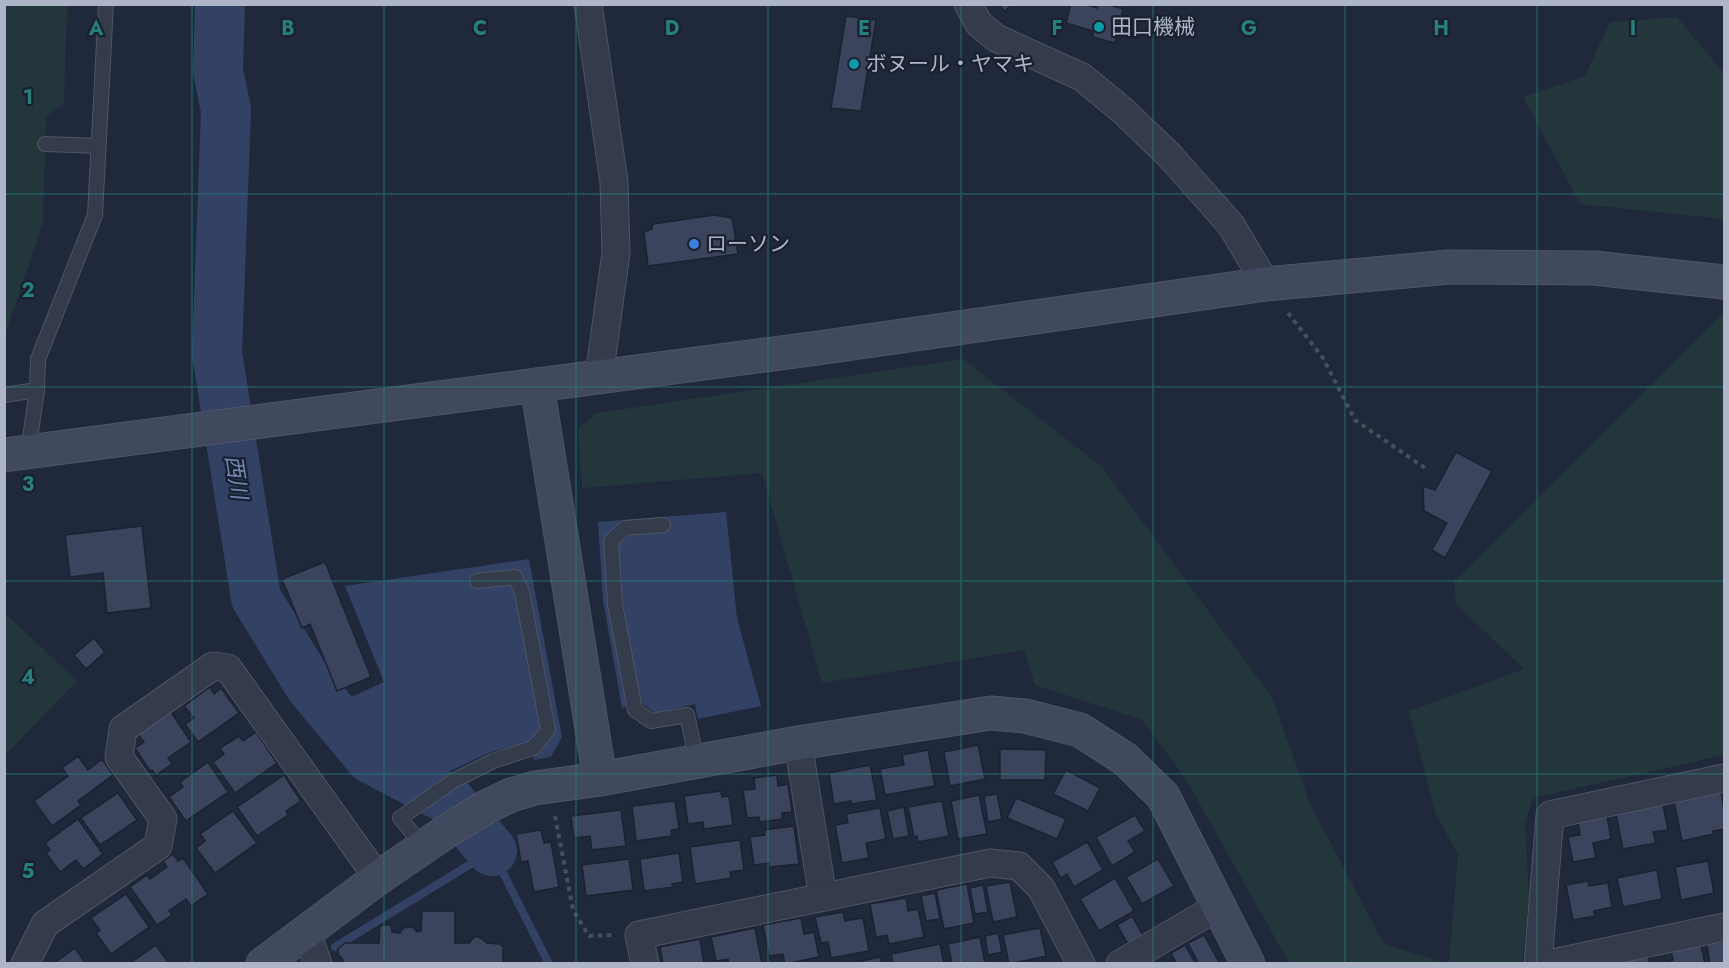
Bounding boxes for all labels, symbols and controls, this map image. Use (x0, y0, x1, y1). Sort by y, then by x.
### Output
place label: 田口機械 (1111, 12, 1195, 42)
text: A (88, 14, 104, 43)
text: B (281, 14, 295, 43)
text: C (473, 14, 487, 43)
text: D (665, 14, 679, 43)
text: E (858, 14, 870, 43)
text: F (1051, 14, 1063, 43)
text: G (1241, 14, 1257, 43)
text: H (1433, 14, 1449, 43)
text: I (1630, 14, 1636, 43)
marker: 田口機械 (1092, 20, 1106, 34)
place label: ボヌール・ヤマキ (866, 49, 1034, 79)
marker: ボヌール・ヤマキ (847, 57, 861, 71)
text: 1 (23, 83, 33, 112)
place label: ローソン (706, 229, 790, 259)
marker: ローソン (687, 237, 701, 251)
text: 2 (21, 276, 35, 305)
water label: 西川 (218, 453, 257, 503)
text: 3 (22, 470, 34, 499)
text: 4 (21, 663, 35, 692)
text: 5 (22, 857, 35, 886)

